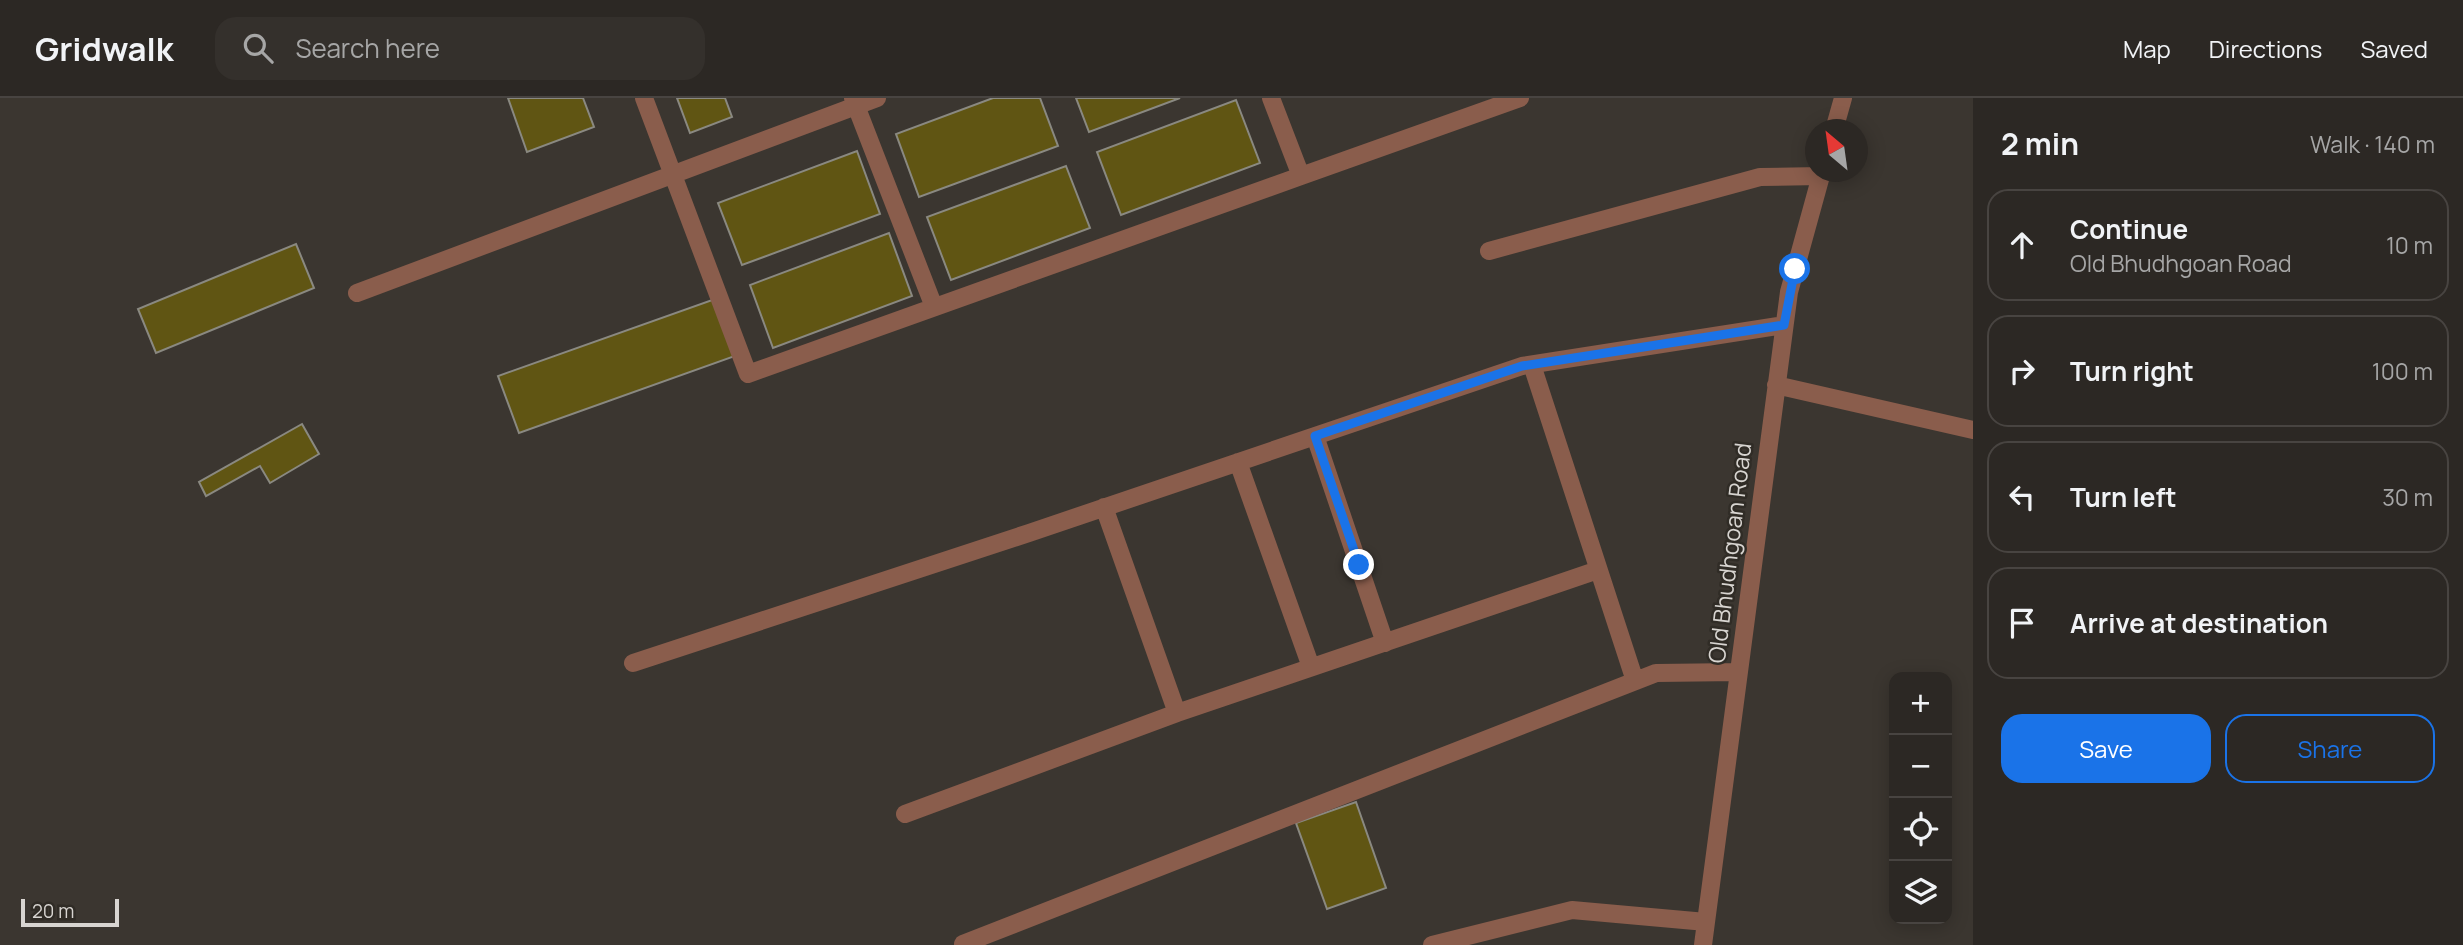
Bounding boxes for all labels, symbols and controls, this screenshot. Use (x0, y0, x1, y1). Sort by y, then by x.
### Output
search box (215, 17, 705, 80)
text: Gridwalk (35, 26, 173, 71)
icon: search (239, 29, 277, 67)
text: Search here (295, 30, 440, 66)
text: Map (2123, 32, 2171, 65)
text: Directions (2209, 32, 2322, 65)
text: Saved (2360, 32, 2428, 65)
north arrow (1805, 119, 1868, 182)
text: 2 min (2001, 123, 2079, 164)
text: Walk · 140 m (2310, 128, 2435, 160)
text: Continue (2070, 211, 2188, 247)
icon: ahead (2003, 226, 2041, 264)
text: 10 m (2386, 229, 2433, 261)
text: Old Bhudhgoan Road (2070, 247, 2292, 279)
route start (1779, 253, 1810, 284)
icon: right (2003, 352, 2041, 390)
text: Turn right (2070, 353, 2194, 389)
text: 100 m (2372, 355, 2433, 387)
street label: Old Bhudhgoan Road (1700, 441, 1758, 665)
icon: left (2003, 478, 2041, 516)
text: Turn left (2070, 479, 2177, 515)
text: 30 m (2382, 481, 2433, 513)
route end (1343, 549, 1374, 580)
icon: arrive (2003, 604, 2041, 642)
text: Arrive at destination (2070, 605, 2328, 641)
map controls (1889, 672, 1952, 924)
button: + (1889, 672, 1952, 735)
button: Save (2001, 714, 2211, 783)
button: Share (2225, 714, 2435, 783)
button: − (1889, 735, 1952, 798)
button: locate (1889, 798, 1952, 861)
button: layers (1889, 861, 1952, 924)
scale bar (21, 896, 119, 928)
text: 20 m (32, 898, 74, 924)

